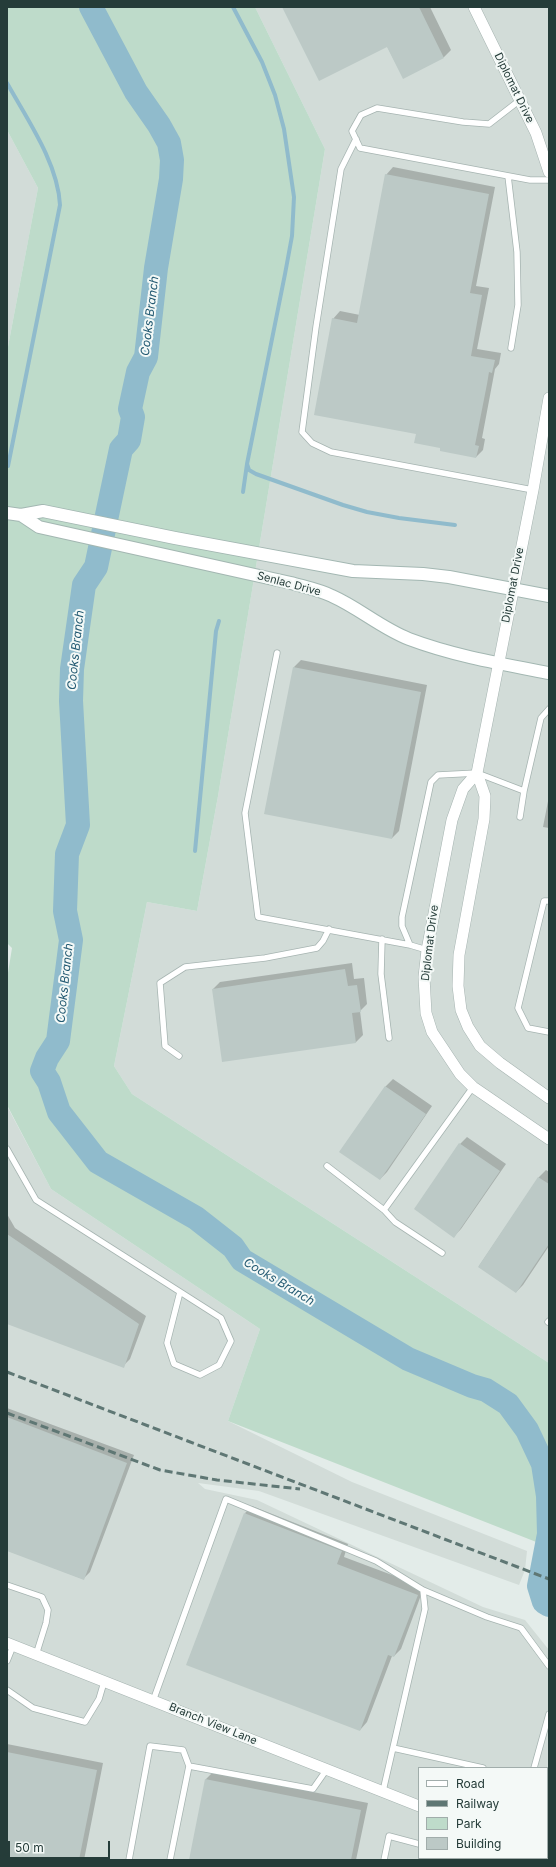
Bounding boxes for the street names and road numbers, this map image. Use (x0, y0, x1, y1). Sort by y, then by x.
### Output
street label: Diplomat Drive (491, 51, 537, 125)
street label: Diplomat Drive (499, 546, 527, 624)
street label: Senlac Drive (256, 569, 322, 599)
street label: Diplomat Drive (419, 904, 441, 982)
street label: Branch View Lane (167, 1700, 259, 1748)

